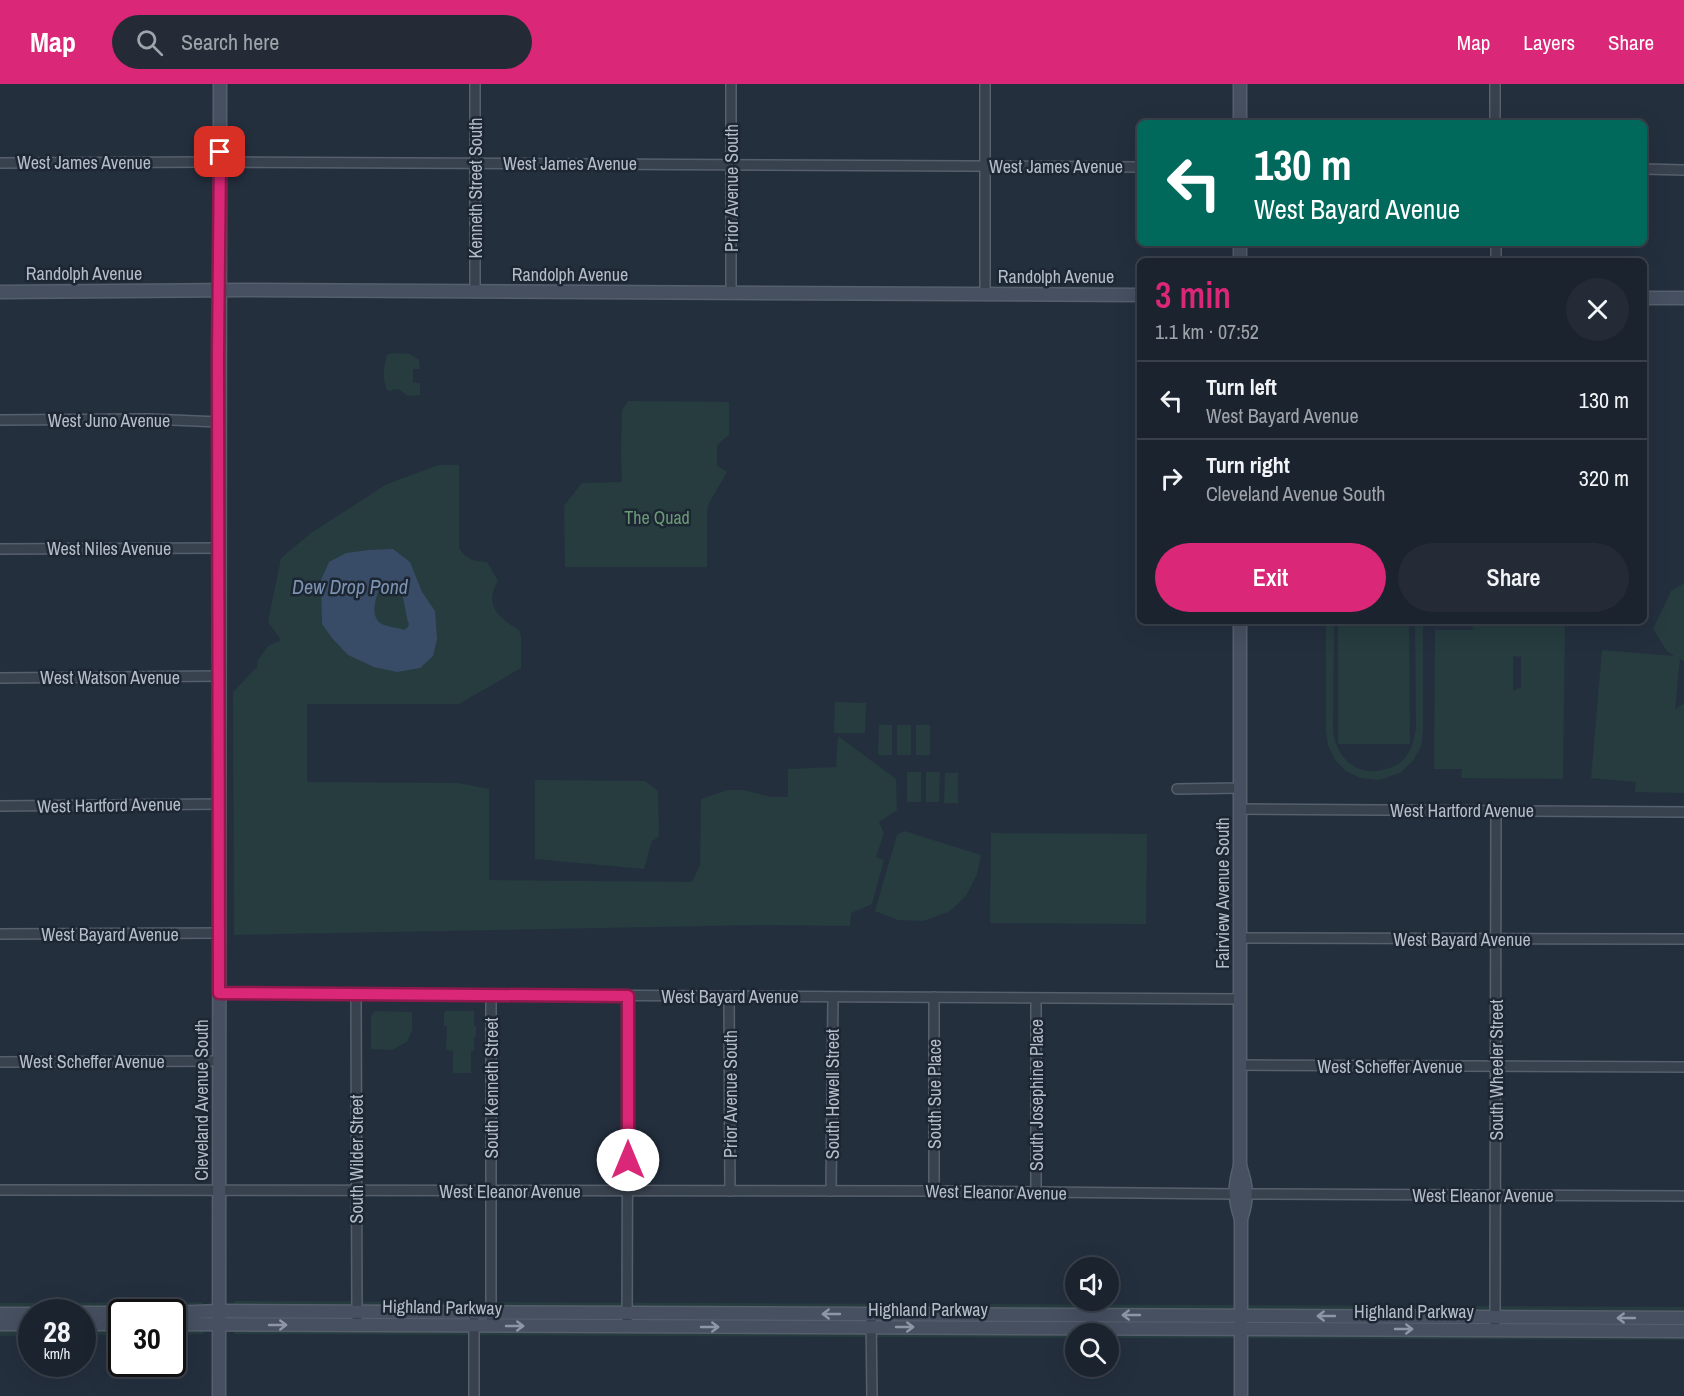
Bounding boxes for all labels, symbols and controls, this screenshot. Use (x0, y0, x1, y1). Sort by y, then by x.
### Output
search box (112, 15, 532, 69)
text: Map (30, 23, 76, 61)
icon: search (133, 26, 166, 59)
text: Search here (181, 27, 279, 57)
text: Map (1457, 28, 1490, 57)
text: Layers (1523, 28, 1575, 57)
text: Share (1608, 28, 1654, 57)
street label: Kenneth Street South (463, 117, 488, 259)
street label: Prior Avenue South (719, 124, 744, 252)
pin (194, 126, 245, 177)
icon: arrive (203, 135, 236, 168)
text: 130 m (1254, 137, 1352, 193)
icon: left (1155, 144, 1233, 222)
street label: West James Avenue (17, 150, 151, 175)
street label: West James Avenue (503, 151, 637, 176)
street label: West James Avenue (989, 154, 1123, 179)
text: West Bayard Avenue (1254, 191, 1460, 227)
street label: Randolph Avenue (26, 261, 142, 286)
street label: Randolph Avenue (512, 262, 628, 287)
street label: Randolph Avenue (998, 264, 1114, 289)
text: 3 min (1155, 271, 1231, 319)
button: close (1566, 278, 1629, 341)
text: 1.1 km · 07:52 (1155, 318, 1259, 345)
text: Turn left (1206, 372, 1277, 402)
icon: left (1155, 384, 1188, 417)
text: 130 m (1579, 385, 1629, 415)
text: West Bayard Avenue (1206, 402, 1359, 429)
street label: West Juno Avenue (48, 408, 170, 433)
text: Turn right (1206, 450, 1290, 480)
icon: right (1155, 462, 1188, 495)
text: 320 m (1579, 463, 1629, 493)
text: Cleveland Avenue South (1206, 480, 1385, 507)
park label: The Quad (624, 505, 690, 530)
street label: West Niles Avenue (47, 536, 171, 561)
button: Exit (1155, 543, 1386, 612)
button: Share (1398, 543, 1629, 612)
water label: Dew Drop Pond (292, 573, 409, 600)
street label: West Watson Avenue (40, 665, 180, 690)
street label: West Hartford Avenue (37, 791, 181, 819)
street label: West Hartford Avenue (1390, 798, 1534, 823)
street label: Fairview Avenue South (1210, 817, 1235, 969)
street label: West Bayard Avenue (41, 922, 179, 947)
street label: West Bayard Avenue (1393, 927, 1531, 952)
street label: West Bayard Avenue (661, 984, 799, 1009)
street label: South Wheeler Street (1484, 999, 1509, 1141)
street label: South Kenneth Street (479, 1017, 504, 1159)
street label: Cleveland Avenue South (189, 1019, 214, 1181)
street label: South Josephine Place (1024, 1019, 1049, 1171)
street label: South Howell Street (820, 1029, 845, 1159)
street label: Prior Avenue South (718, 1030, 743, 1158)
street label: South Sue Place (922, 1039, 947, 1149)
street label: West Scheffer Avenue (19, 1049, 165, 1074)
street label: West Scheffer Avenue (1317, 1054, 1463, 1079)
street label: South Wilder Street (344, 1095, 369, 1223)
position arrow (596, 1128, 660, 1192)
street label: West Eleanor Avenue (925, 1178, 1067, 1206)
street label: West Eleanor Avenue (439, 1179, 581, 1204)
street label: West Eleanor Avenue (1412, 1183, 1554, 1208)
map controls (1065, 1257, 1119, 1377)
button: sound (1065, 1257, 1119, 1311)
street label: Highland Parkway (382, 1293, 503, 1321)
street label: Highland Parkway (868, 1297, 989, 1322)
speed limit sign: 30 (108, 1299, 186, 1377)
street label: Highland Parkway (1354, 1299, 1475, 1324)
one-way arrow (821, 1308, 841, 1320)
one-way arrow (1121, 1309, 1141, 1321)
one-way arrow (1316, 1310, 1336, 1322)
text: 28 (43, 1311, 71, 1351)
one-way arrow (1616, 1312, 1636, 1324)
one-way arrow (267, 1319, 287, 1330)
one-way arrow (504, 1320, 524, 1332)
one-way arrow (699, 1321, 719, 1333)
one-way arrow (894, 1321, 914, 1333)
button: search (1065, 1323, 1119, 1377)
one-way arrow (1393, 1323, 1413, 1335)
text: km/h (44, 1343, 70, 1364)

